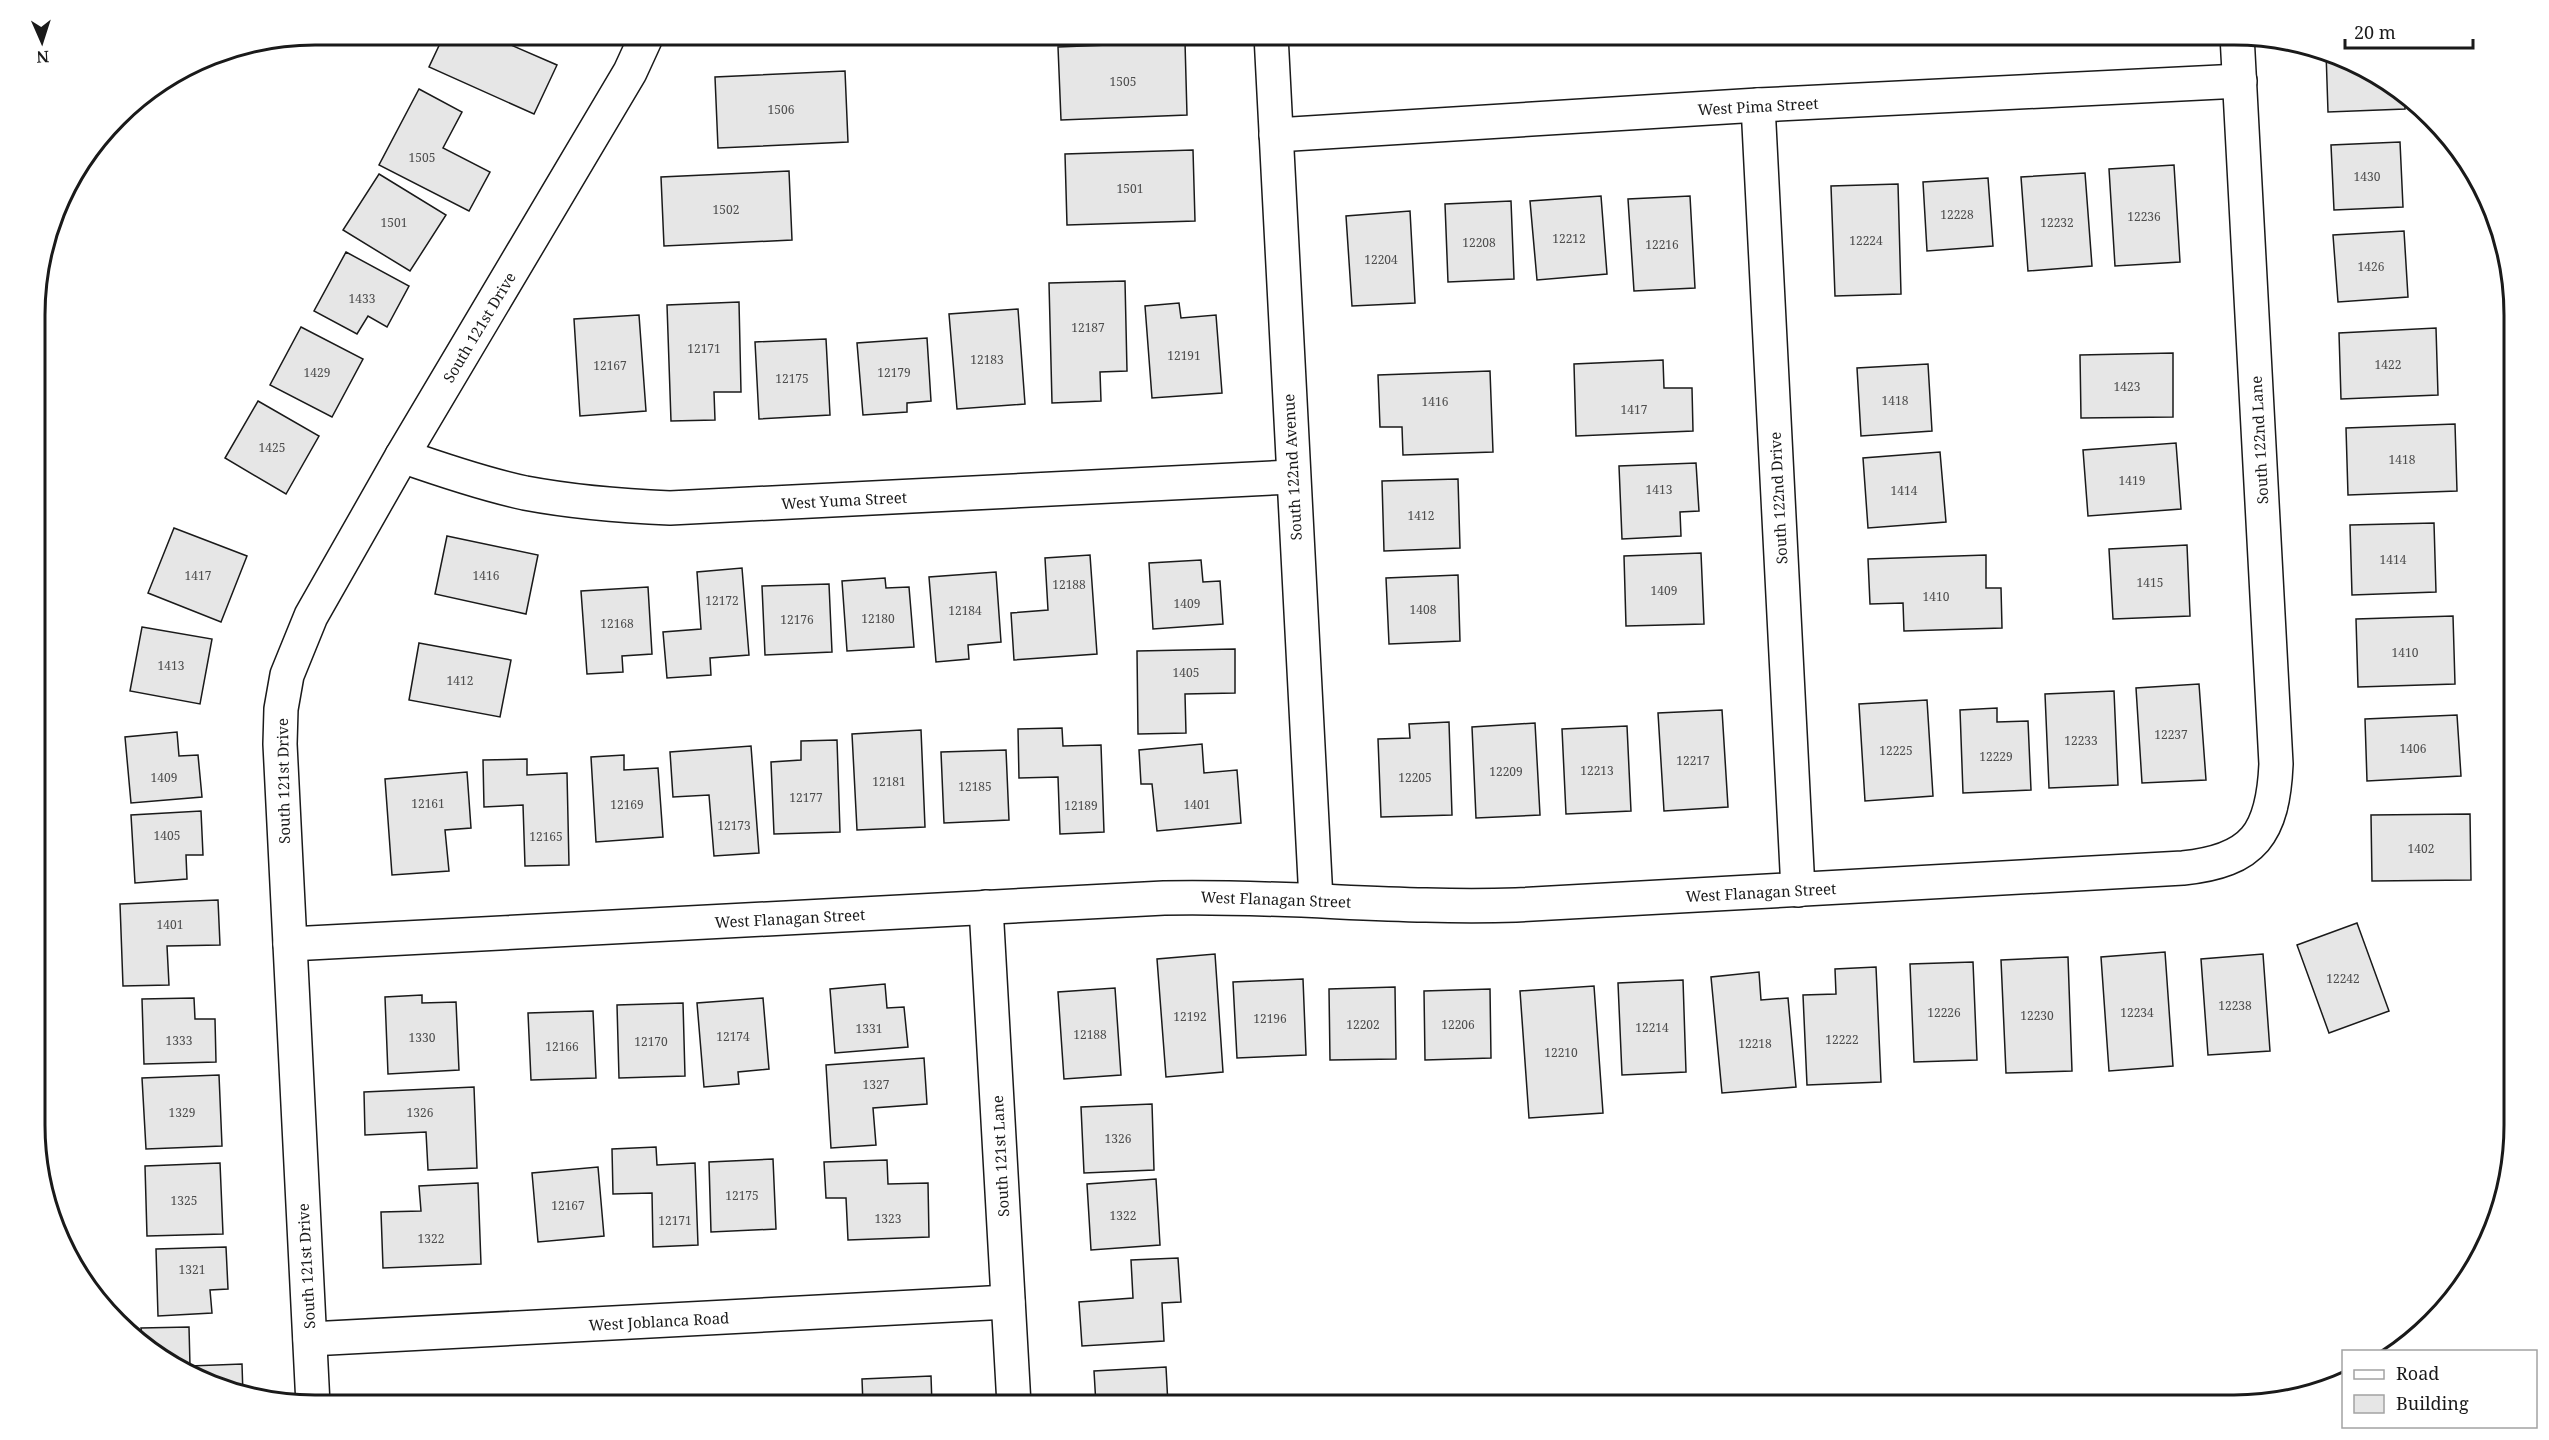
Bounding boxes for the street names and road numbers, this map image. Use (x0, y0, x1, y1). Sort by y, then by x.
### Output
street label: West Pima Street (1697, 93, 1819, 119)
street label: South 121st Drive (438, 268, 520, 386)
street label: South 122nd Lane (2246, 375, 2272, 505)
street label: South 122nd Avenue (1278, 393, 1306, 541)
street label: South 122nd Drive (1765, 431, 1791, 565)
street label: West Yuma Street (781, 487, 907, 513)
street label: South 121st Drive (272, 718, 294, 844)
street label: West Flanagan Street (1685, 878, 1837, 906)
street label: West Flanagan Street (1200, 886, 1352, 912)
street label: West Flanagan Street (714, 904, 866, 932)
street label: South 121st Lane (987, 1095, 1013, 1217)
street label: South 121st Drive (293, 1203, 319, 1329)
street label: West Joblanca Road (588, 1307, 730, 1335)

